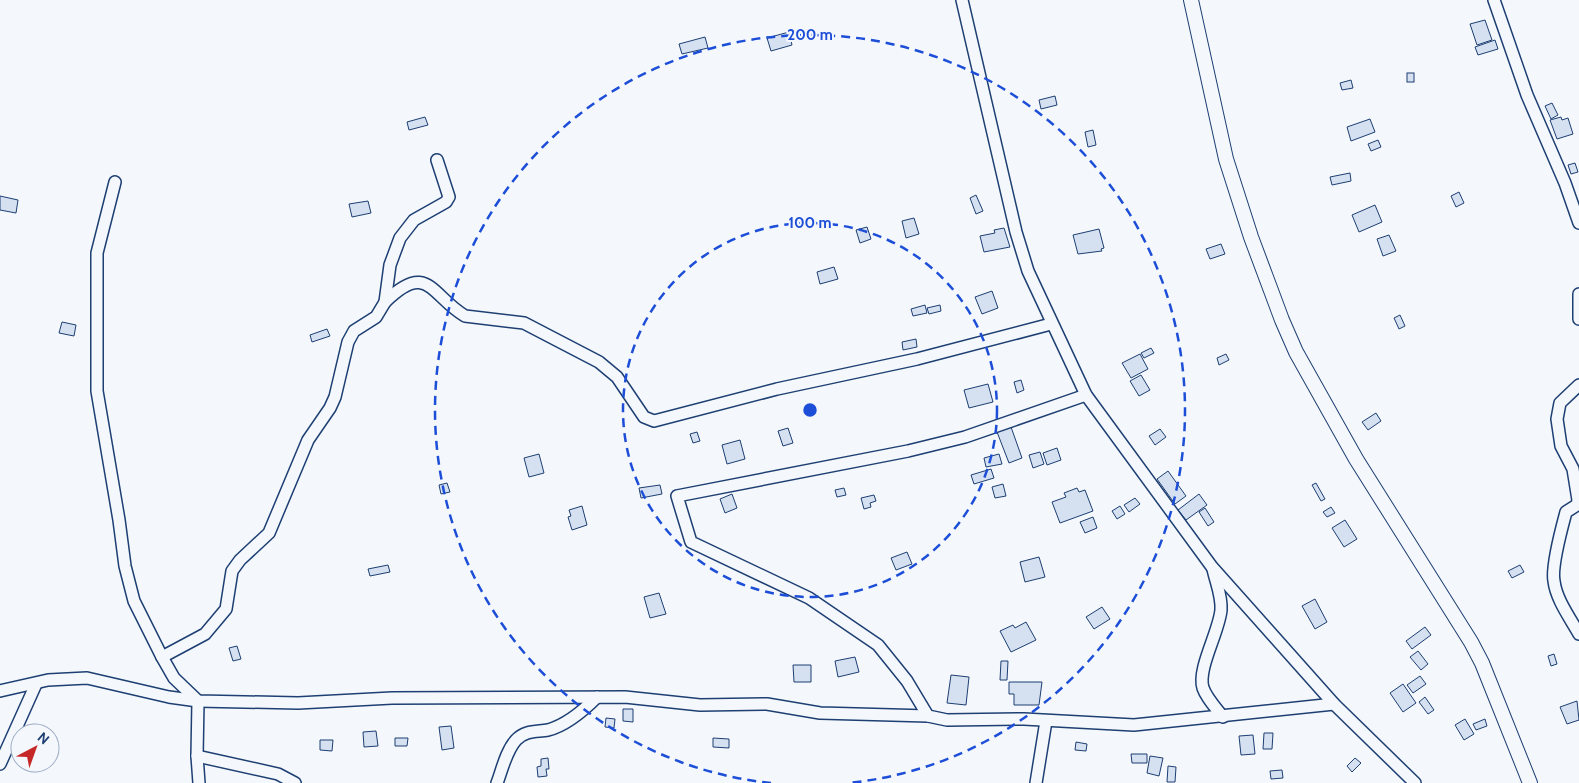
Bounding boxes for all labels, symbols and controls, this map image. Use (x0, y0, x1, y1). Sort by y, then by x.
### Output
text: 200 m (787, 26, 833, 44)
text: 100 m (788, 214, 832, 232)
centre of rings (801, 401, 819, 419)
north arrow (10, 723, 60, 773)
text: N (34, 728, 53, 748)

